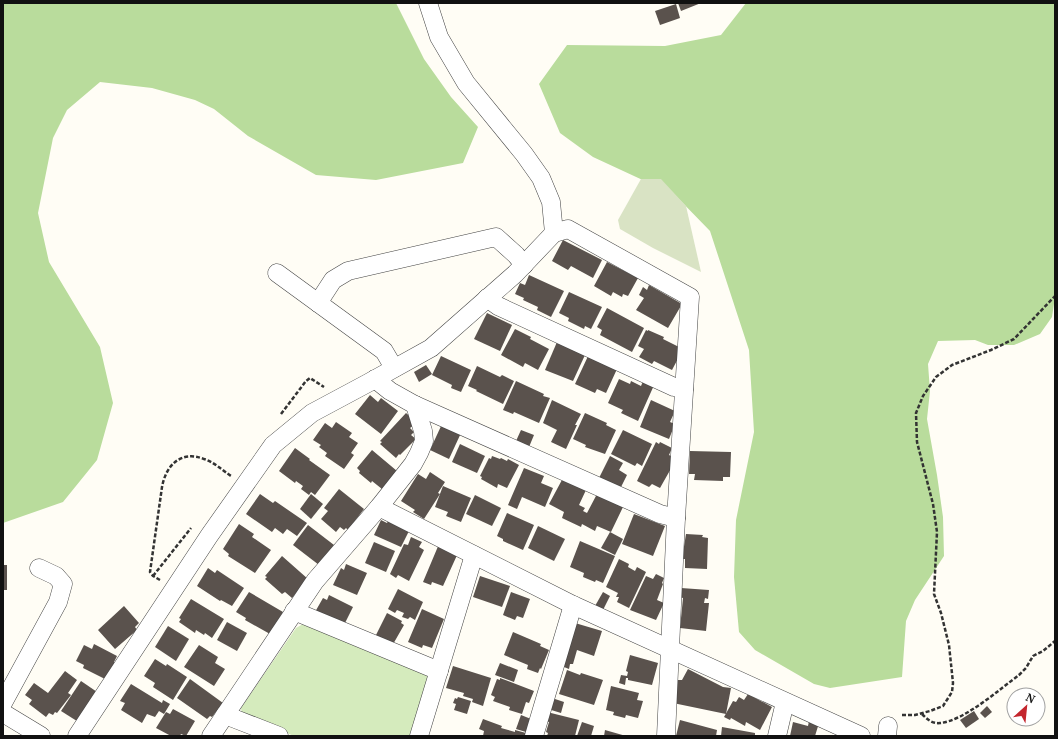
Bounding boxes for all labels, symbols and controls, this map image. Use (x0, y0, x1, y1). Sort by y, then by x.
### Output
north arrow (1006, 687, 1046, 727)
text: N (1023, 689, 1038, 706)

